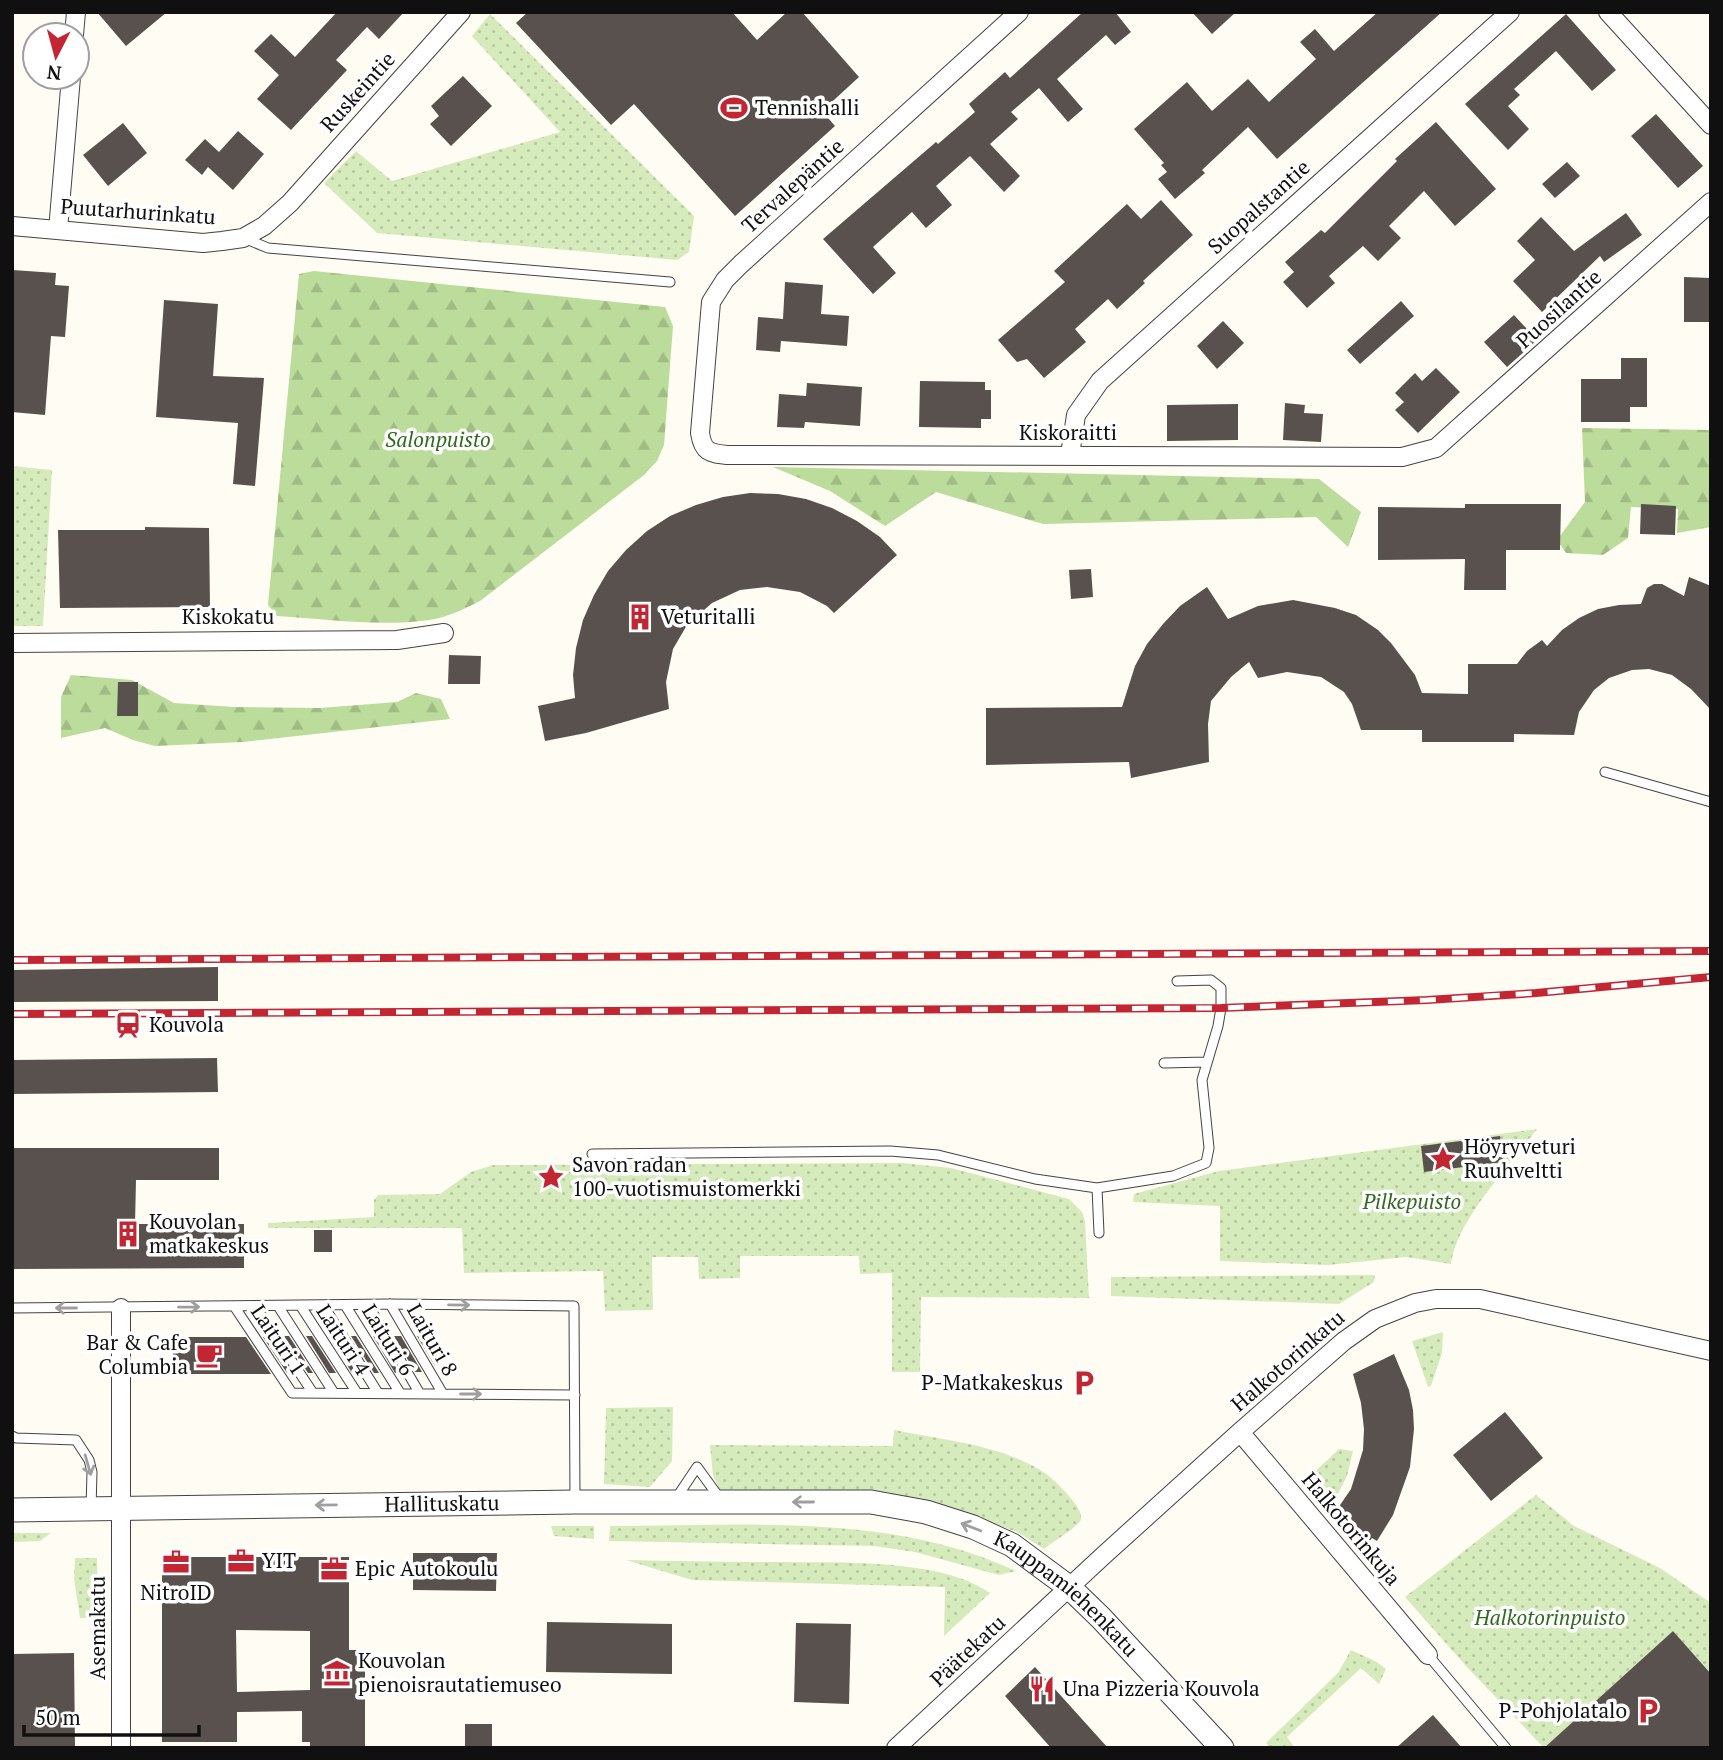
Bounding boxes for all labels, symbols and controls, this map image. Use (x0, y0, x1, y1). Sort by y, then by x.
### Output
north arrow (21, 21, 91, 91)
street label: Ruskeintie (314, 45, 401, 138)
text: N (45, 60, 63, 87)
sports icon: Tennishalli (719, 93, 749, 123)
place label: Tennishalli (755, 93, 860, 121)
street label: Tervalepäntie (735, 132, 849, 239)
street label: Suopalstantie (1201, 153, 1315, 260)
street label: Puutarhurinkatu (59, 192, 217, 230)
street label: Puosilantie (1510, 263, 1607, 354)
street label: Kiskoraitti (1019, 418, 1117, 446)
park label: Salonpuisto (385, 425, 491, 453)
street label: Kiskokatu (182, 602, 274, 630)
building icon: Veturitalli (625, 602, 655, 632)
place label: Veturitalli (661, 602, 756, 630)
station icon: Kouvola (113, 1010, 143, 1040)
place label: Kouvola (149, 1010, 224, 1038)
place label: Höyryveturi Ruuhveltti (1464, 1132, 1576, 1184)
place icon: Höyryveturi Ruuhveltti (1428, 1144, 1458, 1174)
place label: Savon radan 100-vuotismuistomerkki (572, 1150, 801, 1202)
place icon: Savon radan 100-vuotismuistomerkki (536, 1162, 566, 1192)
park label: Pilkepuisto (1362, 1187, 1461, 1215)
place label: Kouvolan matkakeskus (149, 1207, 269, 1259)
building icon: Kouvolan matkakeskus (113, 1219, 143, 1249)
street label: Laituri 8 (401, 1298, 465, 1381)
one-way arrow (447, 1298, 470, 1312)
street label: Laituri 1 (245, 1299, 313, 1380)
street label: Laituri 4 (311, 1299, 378, 1381)
street label: Laituri 6 (356, 1299, 422, 1380)
one-way arrow (55, 1301, 78, 1315)
one-way arrow (177, 1301, 200, 1314)
street label: Halkotorinkatu (1225, 1303, 1350, 1417)
place label: Bar & Cafe Columbia (86, 1328, 188, 1380)
cafe icon: Bar & Cafe Columbia (194, 1340, 224, 1370)
place label: P-Matkakeskus (921, 1368, 1063, 1396)
parking icon: P-Matkakeskus (1069, 1368, 1099, 1398)
one-way arrow (459, 1387, 482, 1401)
one-way arrow (82, 1453, 95, 1475)
street label: Halkotorinkuja (1296, 1466, 1408, 1591)
street label: Hallituskatu (384, 1488, 500, 1518)
one-way arrow (791, 1495, 814, 1509)
one-way arrow (315, 1498, 338, 1512)
one-way arrow (960, 1519, 982, 1532)
street label: Kauppamiehenkatu (990, 1524, 1145, 1662)
office icon: YIT (226, 1546, 256, 1576)
place label: YIT (262, 1546, 296, 1574)
office icon: NitroID (161, 1547, 191, 1577)
office icon: Epic Autokoulu (319, 1554, 349, 1584)
place label: Epic Autokoulu (355, 1554, 498, 1582)
street label: Asemakatu (83, 1576, 111, 1680)
place label: NitroID (140, 1578, 212, 1606)
park label: Halkotorinpuisto (1473, 1603, 1626, 1631)
street label: Päätekatu (924, 1608, 1011, 1692)
place label: Kouvolan pienoisrautatiemuseo (358, 1646, 562, 1698)
museum icon: Kouvolan pienoisrautatiemuseo (322, 1658, 352, 1688)
restaurant icon: Una Pizzeria Kouvola (1027, 1674, 1057, 1704)
place label: Una Pizzeria Kouvola (1063, 1674, 1260, 1702)
scale bar (24, 1694, 200, 1738)
place label: P-Pohjolatalo (1499, 1696, 1627, 1724)
parking icon: P-Pohjolatalo (1633, 1696, 1663, 1726)
text: 50 m (35, 1703, 81, 1731)

